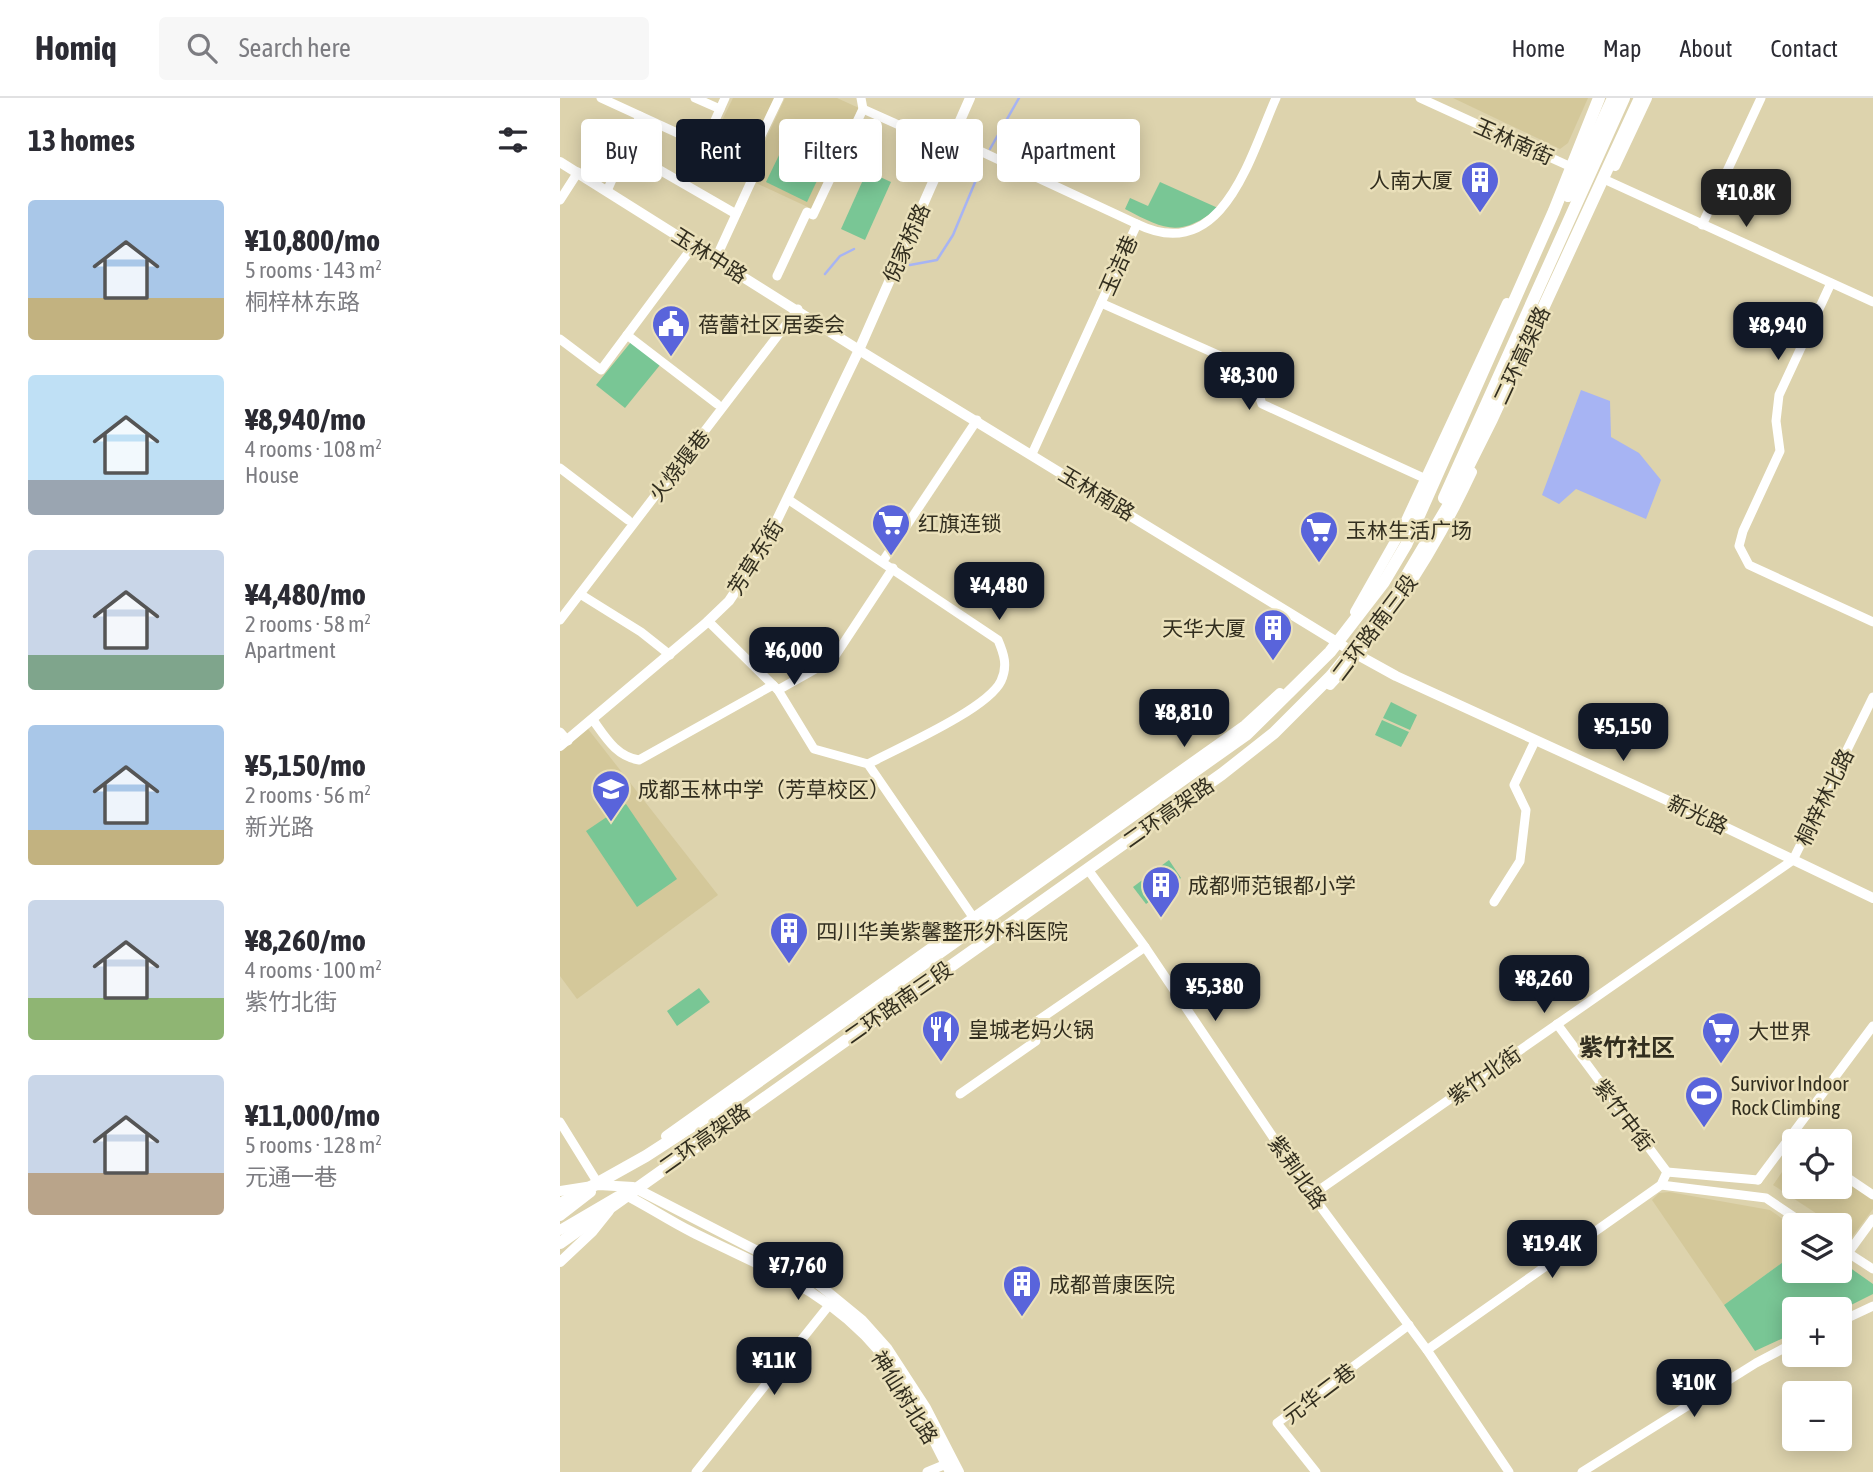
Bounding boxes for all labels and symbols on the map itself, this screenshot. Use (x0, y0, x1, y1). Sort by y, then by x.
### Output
street label: 玉林南街 (1471, 113, 1557, 169)
building icon: 人南大厦 (1459, 159, 1501, 214)
place label: 人南大厦 (1369, 168, 1453, 192)
pin: ¥10.8K (1689, 170, 1803, 229)
street label: 倪家桥路 (878, 200, 934, 286)
street label: 玉林中路 (668, 223, 752, 287)
street label: 玉洁巷 (1094, 231, 1142, 299)
street label: 二环高架路 (1488, 302, 1554, 408)
pin: ¥8,940 (1721, 302, 1835, 362)
public building icon: 蓓蕾社区居委会 (650, 303, 692, 358)
place label: 蓓蕾社区居委会 (698, 312, 845, 336)
pin: ¥8,300 (1192, 352, 1306, 412)
street label: 火烧堰巷 (644, 425, 714, 505)
street label: 玉林南路 (1055, 461, 1139, 525)
supermarket icon: 红旗连锁 (870, 502, 912, 557)
supermarket icon: 玉林生活广场 (1298, 509, 1340, 564)
place label: 红旗连锁 (918, 511, 1002, 535)
street label: 芳草东街 (723, 515, 787, 599)
place label: 玉林生活广场 (1346, 518, 1472, 542)
pin: ¥4,480 (942, 562, 1056, 622)
street label: 二环路南三段 (1327, 569, 1421, 685)
building icon: 天华大厦 (1252, 607, 1294, 662)
place label: 天华大厦 (1162, 616, 1246, 640)
pin: ¥6,000 (737, 628, 851, 687)
pin: ¥8,810 (1127, 690, 1241, 749)
pin: ¥5,150 (1566, 704, 1680, 763)
street label: 桐梓林北路 (1790, 745, 1858, 849)
school or university icon: 成都玉林中学（芳草校区） (590, 768, 632, 823)
street label: 二环高架路 (1118, 772, 1218, 852)
place label: 成都玉林中学（芳草校区） (638, 777, 890, 801)
street label: 新光路 (1664, 790, 1732, 838)
building icon: 成都师范银都小学 (1140, 864, 1182, 919)
place label: 成都师范银都小学 (1188, 873, 1356, 897)
building icon: 四川华美紫馨整形外科医院 (768, 910, 810, 965)
place label: 四川华美紫馨整形外科医院 (816, 919, 1068, 943)
street label: 二环路南三段 (840, 956, 956, 1048)
pin: ¥8,260 (1487, 956, 1601, 1015)
pin: ¥5,380 (1158, 964, 1272, 1023)
restaurant icon: 皇城老妈火锅 (920, 1008, 962, 1063)
supermarket icon: 大世界 (1700, 1010, 1742, 1065)
place label: 皇城老妈火锅 (968, 1017, 1094, 1041)
place label: 大世界 (1748, 1019, 1811, 1043)
district label: 紫竹社区 (1579, 1034, 1675, 1061)
street label: 紫竹北街 (1443, 1041, 1525, 1109)
place label: Survivor Indoor Rock Climbing (1731, 1071, 1849, 1119)
street label: 紫竹中街 (1589, 1074, 1659, 1156)
sports icon: Survivor Indoor Rock Climbing (1683, 1074, 1725, 1129)
street label: 二环高架路 (654, 1098, 754, 1178)
street label: 紫荆北路 (1264, 1131, 1332, 1213)
pin: ¥19.4K (1495, 1220, 1609, 1280)
pin: ¥7,760 (741, 1242, 855, 1302)
building icon: 成都普康医院 (1001, 1263, 1043, 1318)
place label: 成都普康医院 (1049, 1272, 1175, 1296)
pin: ¥11K (733, 1338, 815, 1397)
street label: 神仙树北路 (867, 1346, 943, 1448)
street label: 元华二巷 (1278, 1358, 1360, 1428)
pin: ¥10K (1653, 1360, 1735, 1419)

